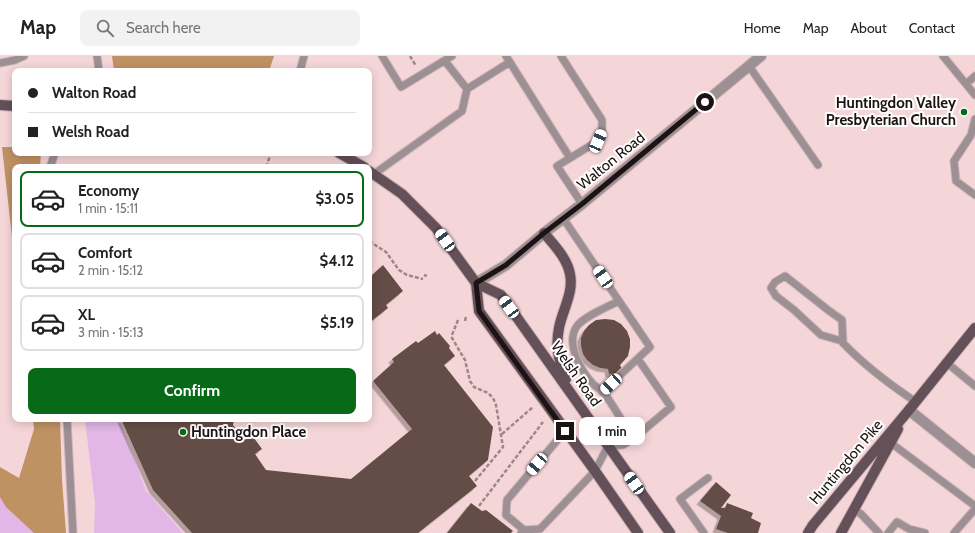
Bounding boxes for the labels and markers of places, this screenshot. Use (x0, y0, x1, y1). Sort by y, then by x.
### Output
place label: Huntingdon Valley Presbyterian Church (826, 94, 957, 129)
marker: Huntingdon Valley Presbyterian Church (959, 107, 969, 117)
place label: Huntingdon Place (191, 423, 307, 441)
marker: Huntingdon Place (178, 427, 188, 437)

